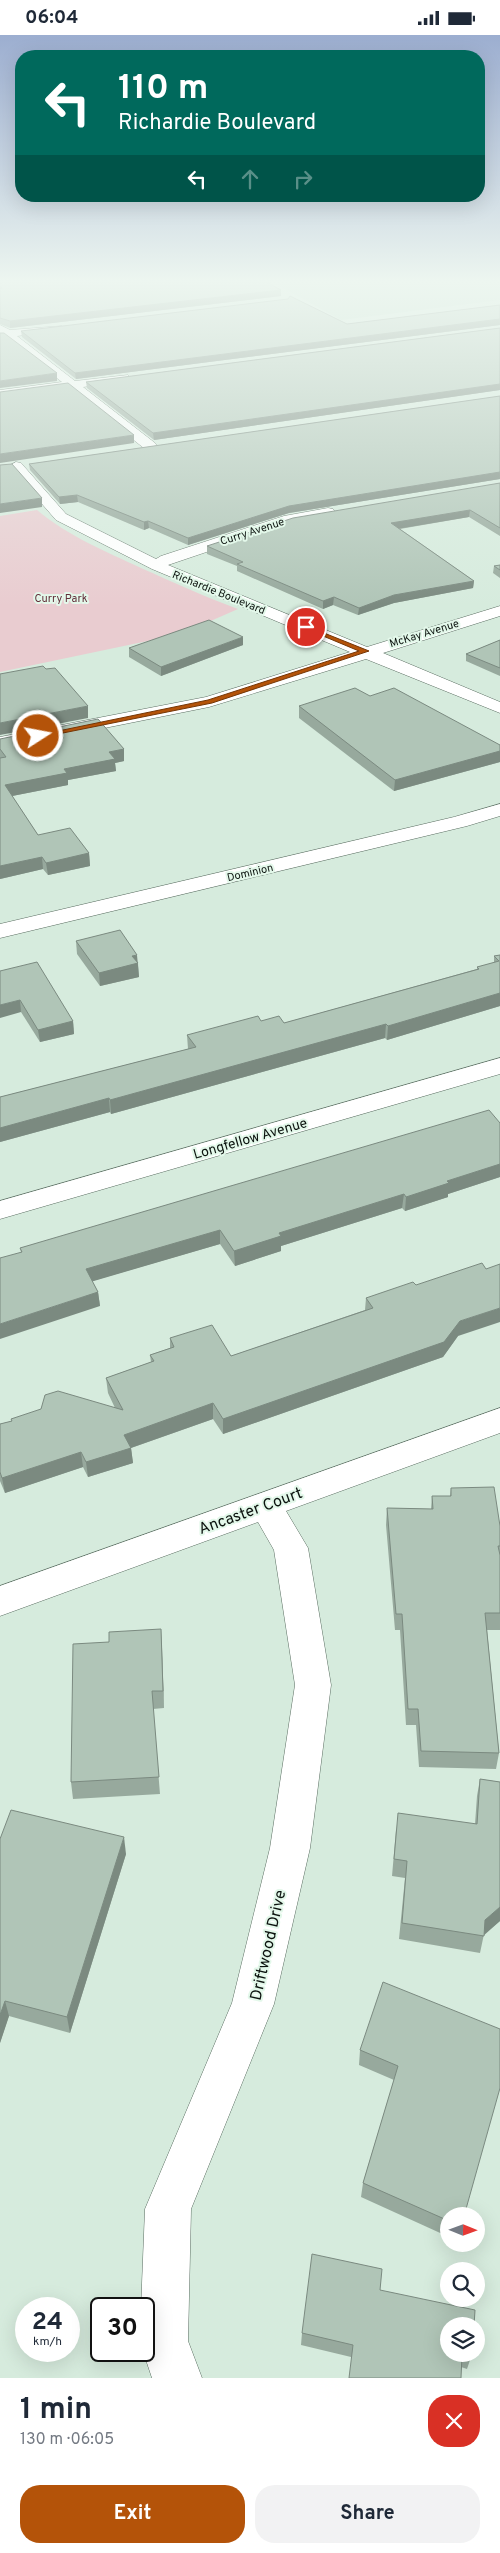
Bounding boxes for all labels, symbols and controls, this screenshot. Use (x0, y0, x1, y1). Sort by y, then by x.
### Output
text: 06:04 (25, 6, 79, 30)
text: 110 m (118, 67, 208, 111)
icon: left (35, 70, 100, 135)
text: Richardie Boulevard (118, 110, 316, 137)
icon: left (183, 165, 211, 193)
icon: ahead (236, 165, 264, 193)
icon: right (289, 165, 317, 193)
street label: Curry Avenue (218, 515, 286, 549)
street label: Richardie Boulevard (170, 568, 267, 618)
park label: Curry Park (34, 592, 88, 606)
pin (285, 606, 327, 648)
icon: arrive (292, 613, 320, 641)
street label: McKay Avenue (388, 617, 461, 651)
position arrow (11, 709, 63, 761)
street label: Dominion (226, 861, 275, 885)
street label: Longfellow Avenue (191, 1115, 309, 1164)
street label: Ancaster Court (196, 1484, 305, 1540)
street label: Driftwood Drive (247, 1888, 291, 2003)
north arrow (440, 2207, 485, 2253)
map controls (440, 2207, 485, 2362)
button: search (440, 2262, 485, 2307)
speed limit sign: 30 (90, 2297, 155, 2362)
text: 24 (32, 2307, 63, 2339)
button: layers (440, 2317, 485, 2362)
text: km/h (33, 2334, 62, 2350)
text: 1 min (20, 2392, 92, 2429)
button: close (428, 2395, 480, 2447)
text: 130 m · 06:05 (20, 2430, 114, 2450)
button: Exit (20, 2485, 245, 2543)
button: Share (255, 2485, 480, 2543)

